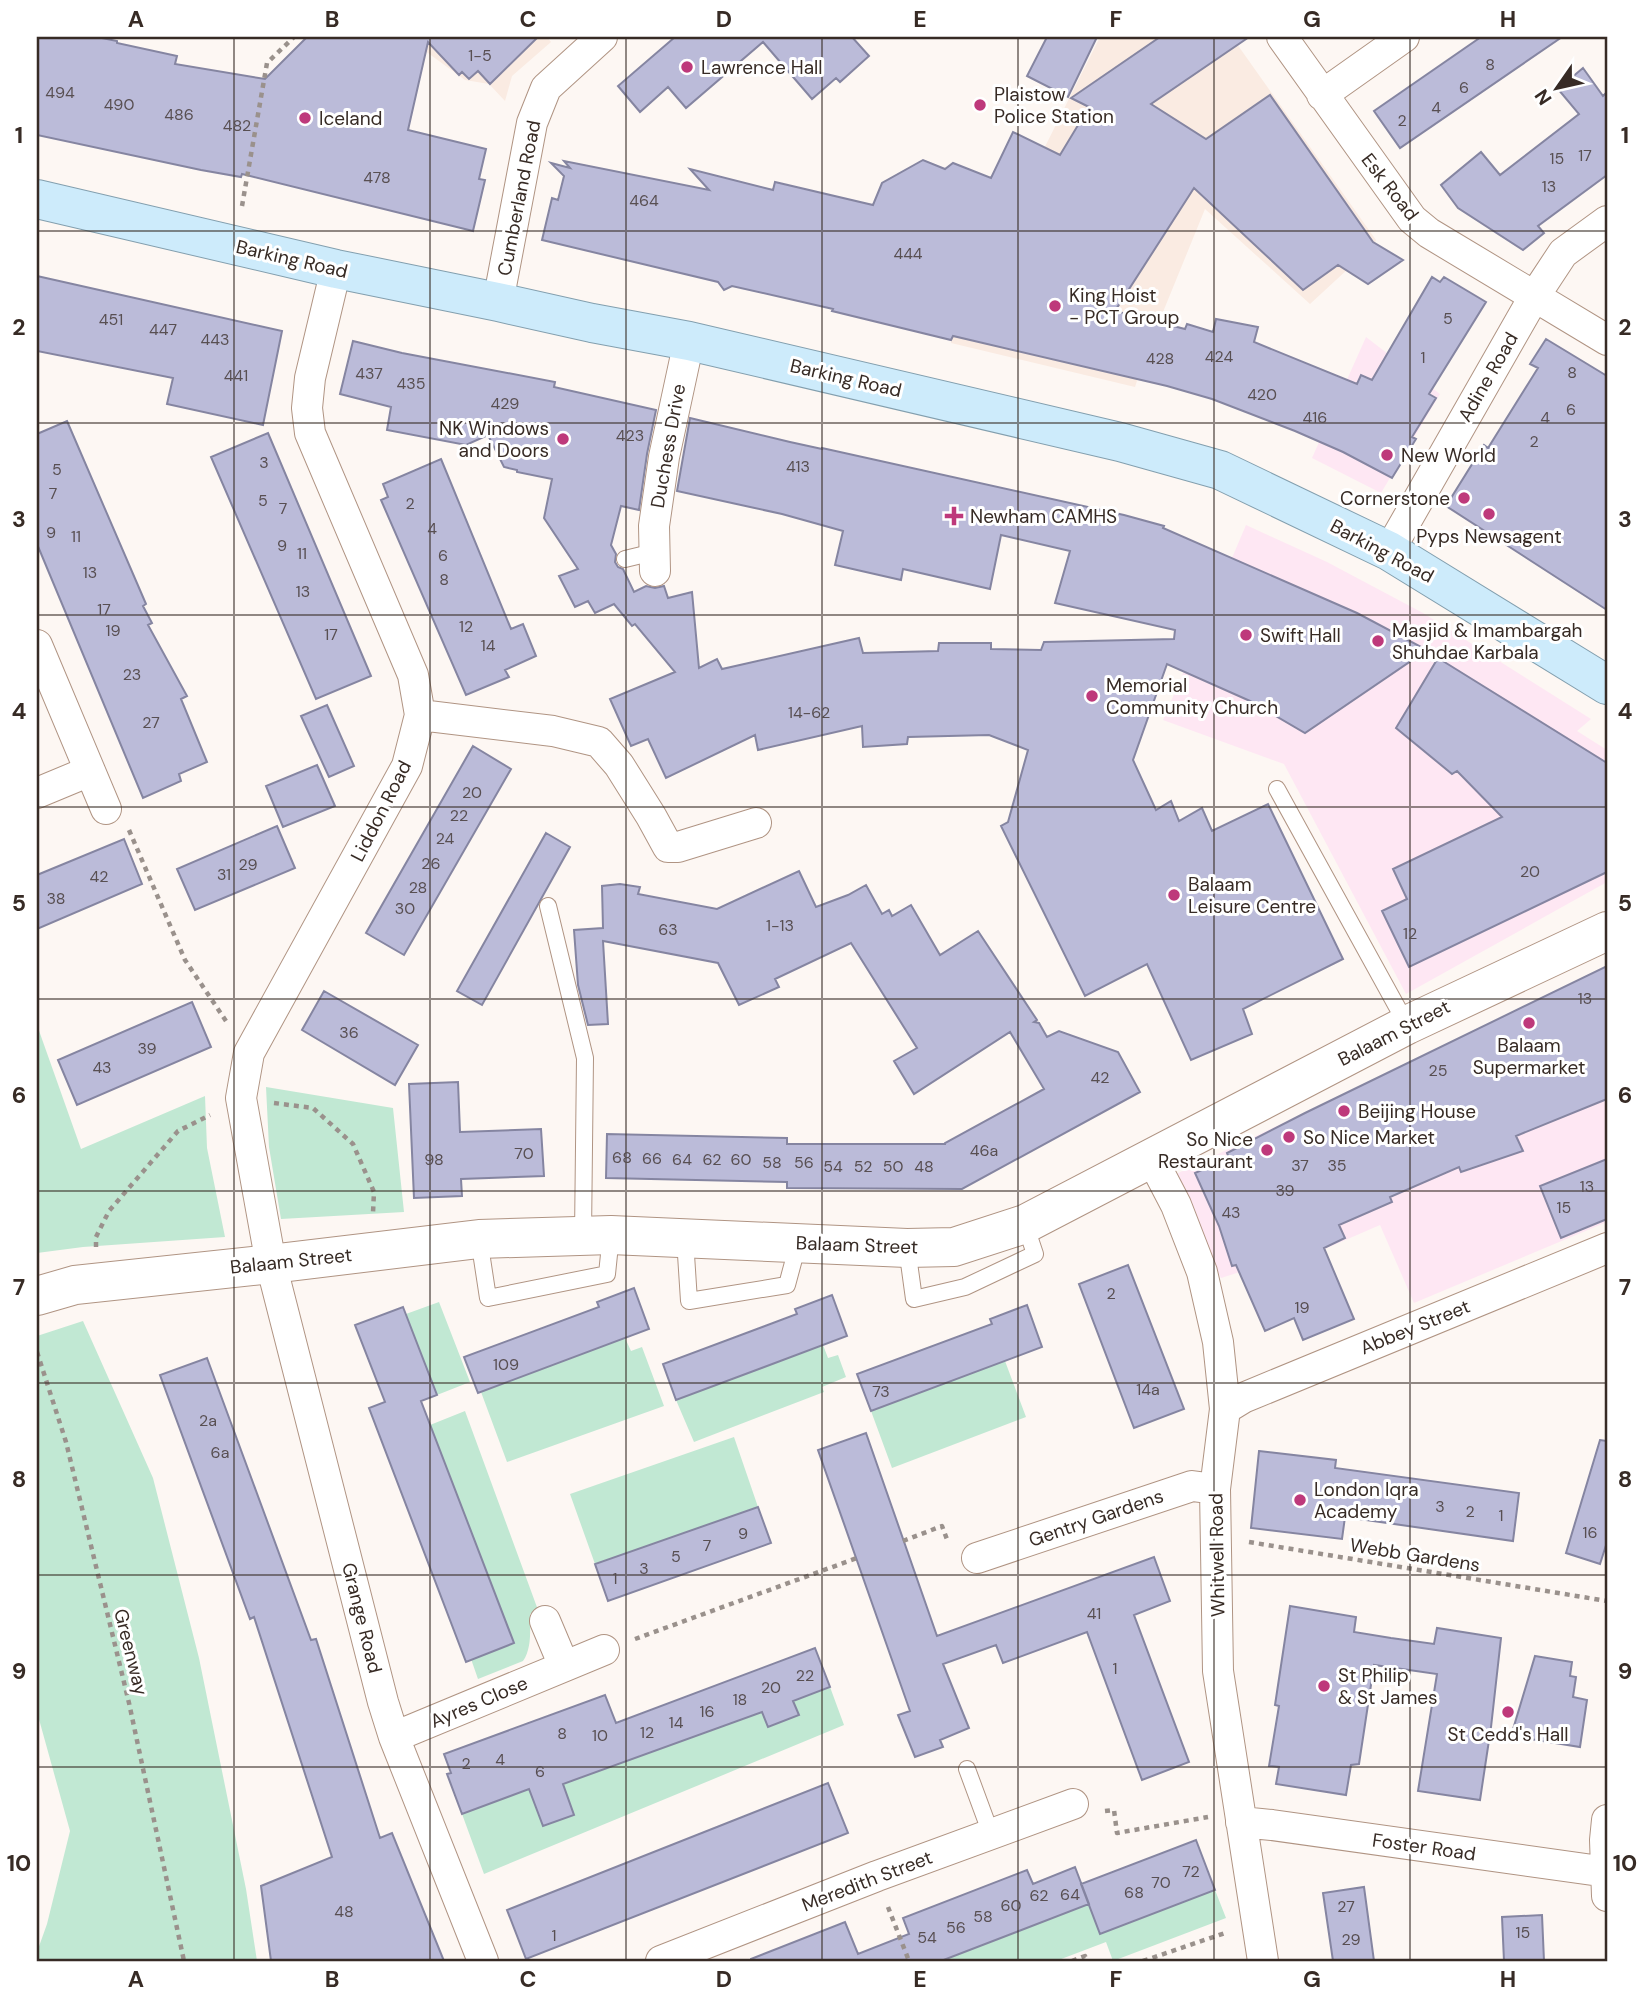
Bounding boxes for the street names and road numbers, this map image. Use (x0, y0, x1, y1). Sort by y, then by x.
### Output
street label: Cumberland Road (492, 118, 546, 278)
street label: Esk Road (1356, 148, 1424, 226)
street label: Barking Road (234, 234, 350, 284)
street label: Adine Road (1452, 328, 1524, 426)
street label: Barking Road (788, 353, 904, 403)
street label: Duchess Drive (645, 382, 691, 510)
street label: Barking Road (1326, 513, 1438, 589)
street label: Liddon Road (345, 756, 417, 866)
street label: Balaam Street (1334, 994, 1454, 1072)
street label: Balaam Street (795, 1230, 919, 1260)
street label: Balaam Street (229, 1242, 353, 1280)
street label: Abbey Street (1356, 1294, 1474, 1360)
street label: Gentry Gardens (1025, 1483, 1167, 1553)
street label: Whitwell Road (1203, 1493, 1231, 1617)
street label: Webb Gardens (1348, 1532, 1482, 1578)
street label: Grange Road (336, 1560, 388, 1676)
street label: Greenway (108, 1606, 154, 1698)
street label: Ayres Close (426, 1670, 532, 1734)
street label: Foster Road (1371, 1827, 1477, 1867)
street label: Meredith Street (798, 1845, 936, 1917)

